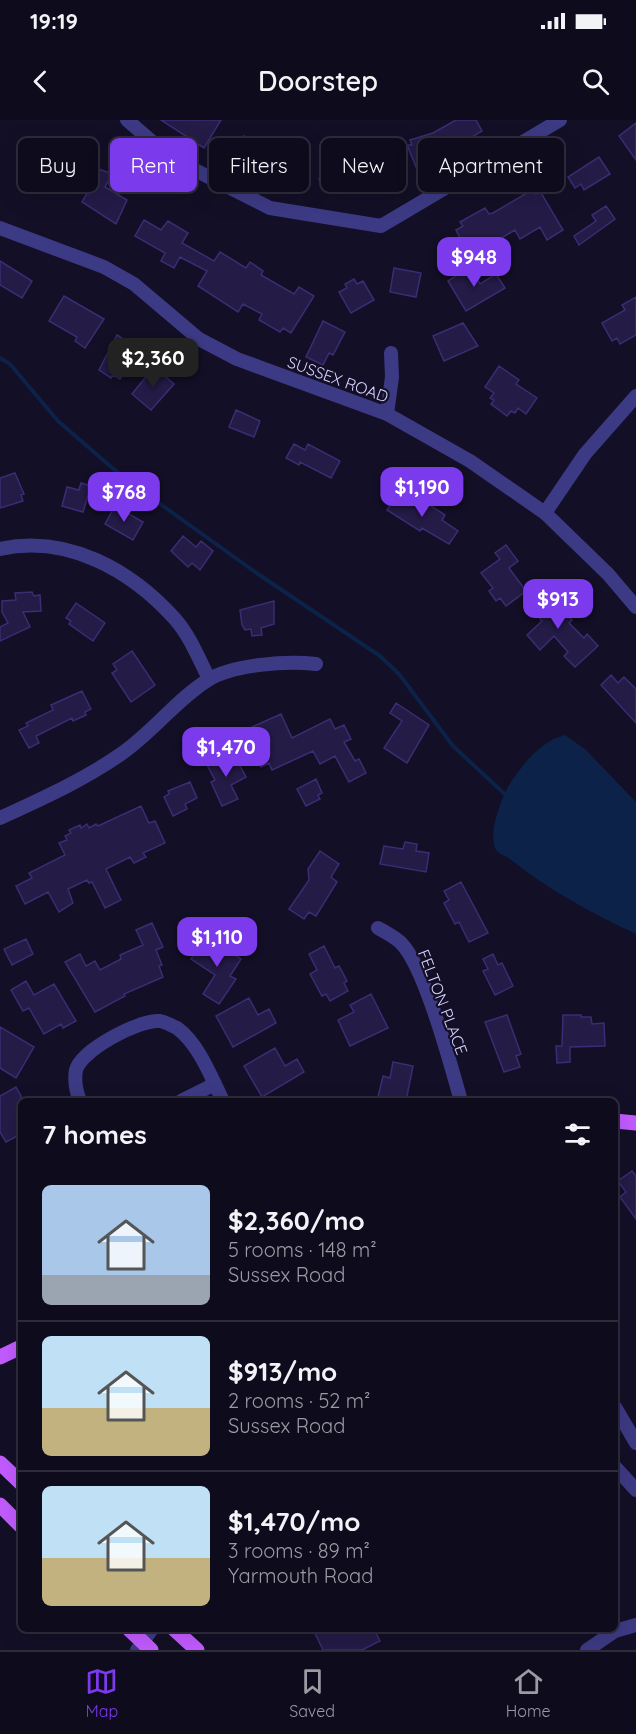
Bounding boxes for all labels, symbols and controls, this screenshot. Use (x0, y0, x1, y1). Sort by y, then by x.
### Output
text: 19:19 (30, 7, 78, 35)
text: Doorstep (258, 64, 378, 98)
icon: back (24, 65, 57, 98)
icon: search (579, 65, 612, 98)
chip: Buy (18, 138, 98, 192)
chip: Rent (110, 138, 197, 192)
chip: Filters (209, 138, 309, 192)
chip: New (321, 138, 406, 192)
chip: Apartment (418, 138, 564, 192)
pin: $948 (438, 237, 510, 288)
text: $948 (451, 244, 497, 269)
pin: $2,360 (104, 338, 202, 389)
text: $2,360 (122, 345, 184, 370)
street label: SUSSEX ROAD (285, 351, 391, 407)
pin: $1,190 (373, 467, 471, 518)
pin: $768 (88, 472, 160, 523)
text: $1,190 (394, 474, 450, 499)
text: $768 (102, 479, 146, 504)
pin: $913 (522, 579, 594, 630)
text: $913 (537, 586, 579, 611)
pin: $1,470 (177, 727, 275, 778)
text: $1,470 (196, 734, 256, 759)
pin: $1,110 (168, 917, 266, 968)
text: $1,110 (191, 924, 243, 949)
street label: FELTON PLACE (414, 947, 472, 1057)
text: 7 homes (42, 1118, 147, 1151)
icon: filters (561, 1118, 594, 1151)
text: $2,360/mo (228, 1204, 365, 1237)
icon: home (90, 1209, 162, 1281)
text: 5 rooms · 148 m² (228, 1237, 377, 1262)
text: Sussex Road (228, 1262, 345, 1287)
text: $913/mo (228, 1355, 337, 1388)
icon: home (90, 1360, 162, 1432)
text: 2 rooms · 52 m² (228, 1388, 370, 1413)
text: Sussex Road (228, 1413, 345, 1438)
text: $1,470/mo (228, 1505, 361, 1538)
icon: home (90, 1510, 162, 1582)
text: 3 rooms · 89 m² (228, 1538, 370, 1563)
text: Yarmouth Road (228, 1563, 373, 1588)
tab: Map (85, 1665, 118, 1721)
tab: Saved (289, 1665, 335, 1721)
tab: Home (506, 1665, 551, 1721)

